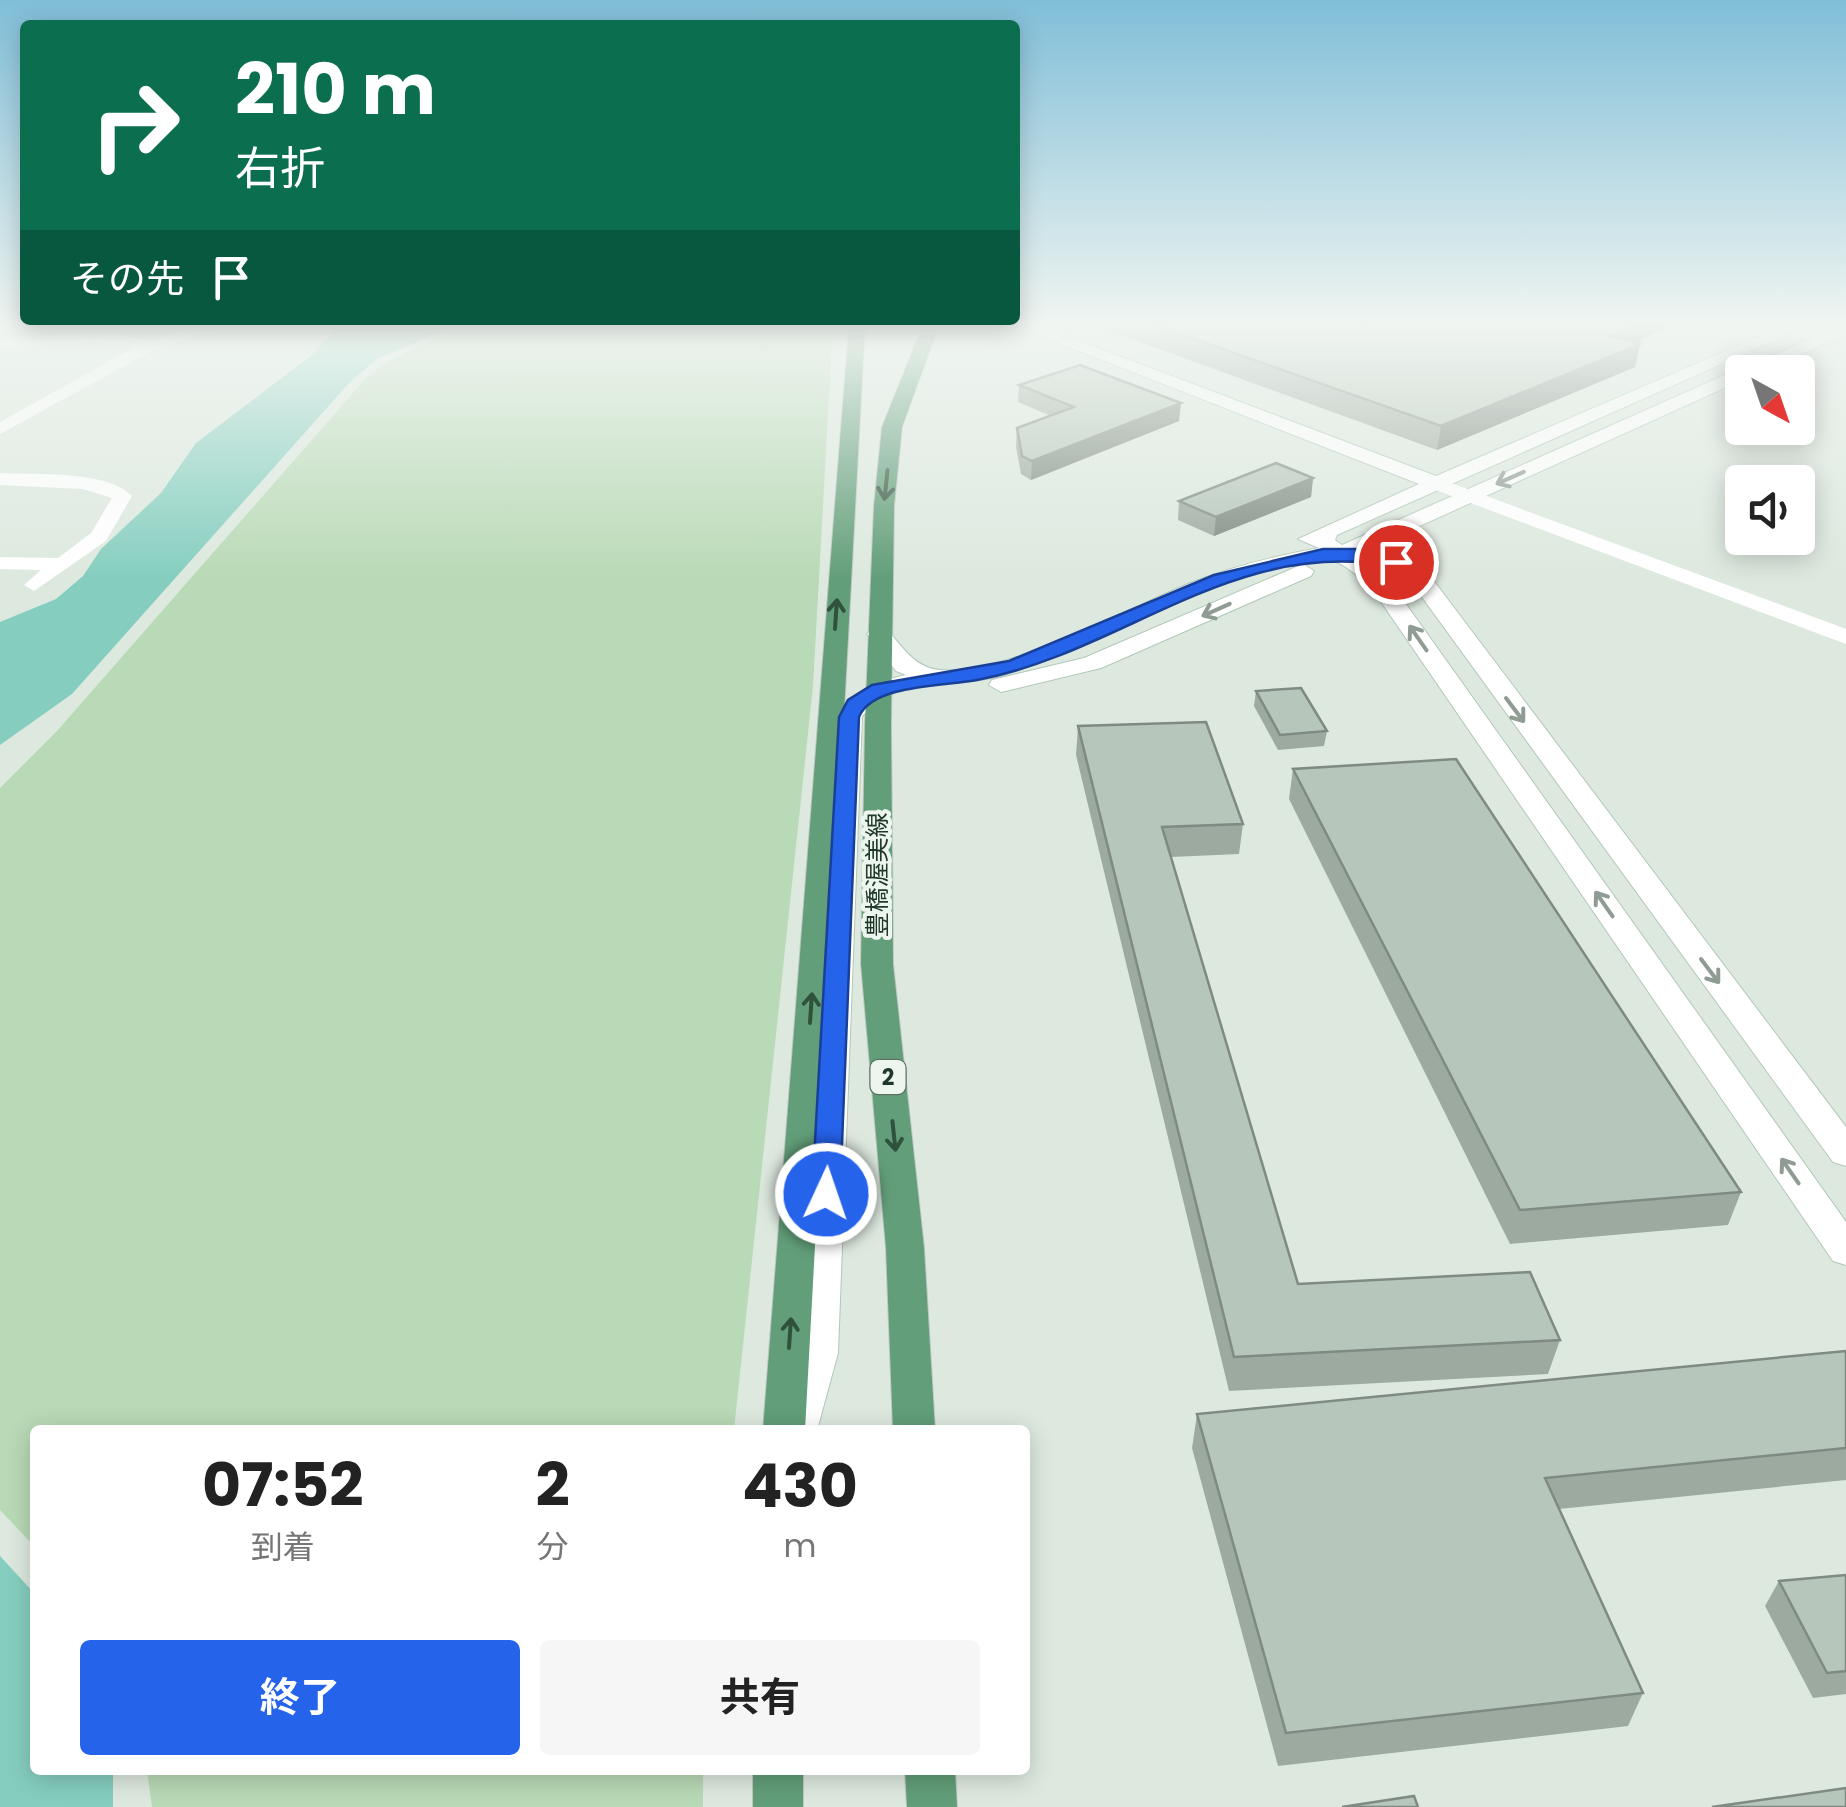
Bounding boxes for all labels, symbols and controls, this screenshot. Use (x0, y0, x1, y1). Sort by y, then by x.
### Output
text: 210 m (235, 40, 436, 139)
icon: right (70, 60, 200, 190)
text: 右折 (235, 137, 325, 200)
icon: arrive (204, 250, 259, 305)
text: その先 (70, 252, 184, 305)
north arrow (1725, 355, 1815, 445)
map controls (1725, 355, 1815, 555)
button: sound (1725, 465, 1815, 555)
one-way arrow (876, 469, 895, 501)
one-way arrow (1496, 469, 1526, 488)
pin (1354, 520, 1439, 605)
icon: arrive (1369, 535, 1424, 590)
one-way arrow (827, 599, 846, 631)
one-way arrow (1202, 601, 1232, 620)
one-way arrow (1407, 625, 1428, 652)
one-way arrow (1505, 696, 1526, 723)
street label: 豊橋渥美線 (860, 812, 895, 938)
one-way arrow (1594, 891, 1615, 919)
one-way arrow (1699, 957, 1720, 984)
one-way arrow (802, 993, 821, 1025)
road number: 2 (870, 1060, 906, 1094)
one-way arrow (885, 1119, 904, 1151)
position arrow (774, 1142, 878, 1246)
one-way arrow (1780, 1157, 1801, 1185)
one-way arrow (781, 1317, 800, 1349)
text: 07:52 (202, 1443, 364, 1527)
text: 2 (536, 1443, 570, 1527)
text: 430 (742, 1444, 858, 1528)
text: m (783, 1523, 816, 1568)
text: 到着 (251, 1524, 315, 1569)
text: 分 (537, 1524, 569, 1569)
button: 終了 (80, 1640, 520, 1755)
button: 共有 (540, 1640, 980, 1755)

